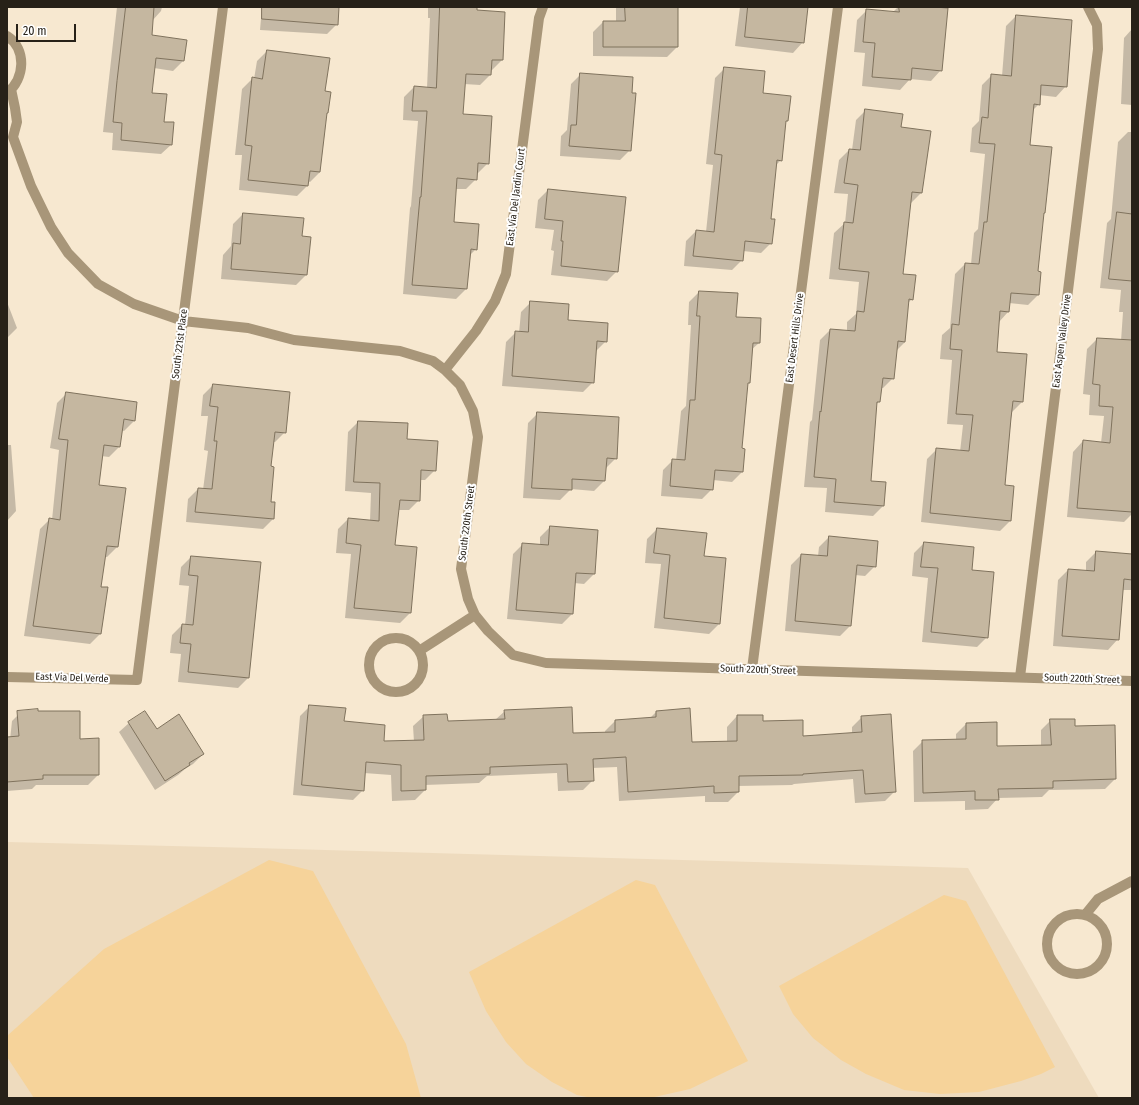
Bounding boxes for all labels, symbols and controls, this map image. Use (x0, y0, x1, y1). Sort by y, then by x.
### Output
scale bar (18, 16, 78, 42)
text: 20 m (23, 24, 47, 38)
street label: East Via Del Jardin Court (504, 147, 528, 247)
street label: East Desert Hills Drive (784, 293, 806, 383)
street label: East Aspen Valley Drive (1050, 293, 1074, 389)
street label: South 221st Place (170, 308, 190, 380)
street label: South 220th Street (456, 485, 478, 561)
street label: South 220th Street (720, 663, 796, 677)
street label: East Via Del Verde (35, 671, 109, 685)
street label: South 220th Street (1044, 672, 1120, 686)

